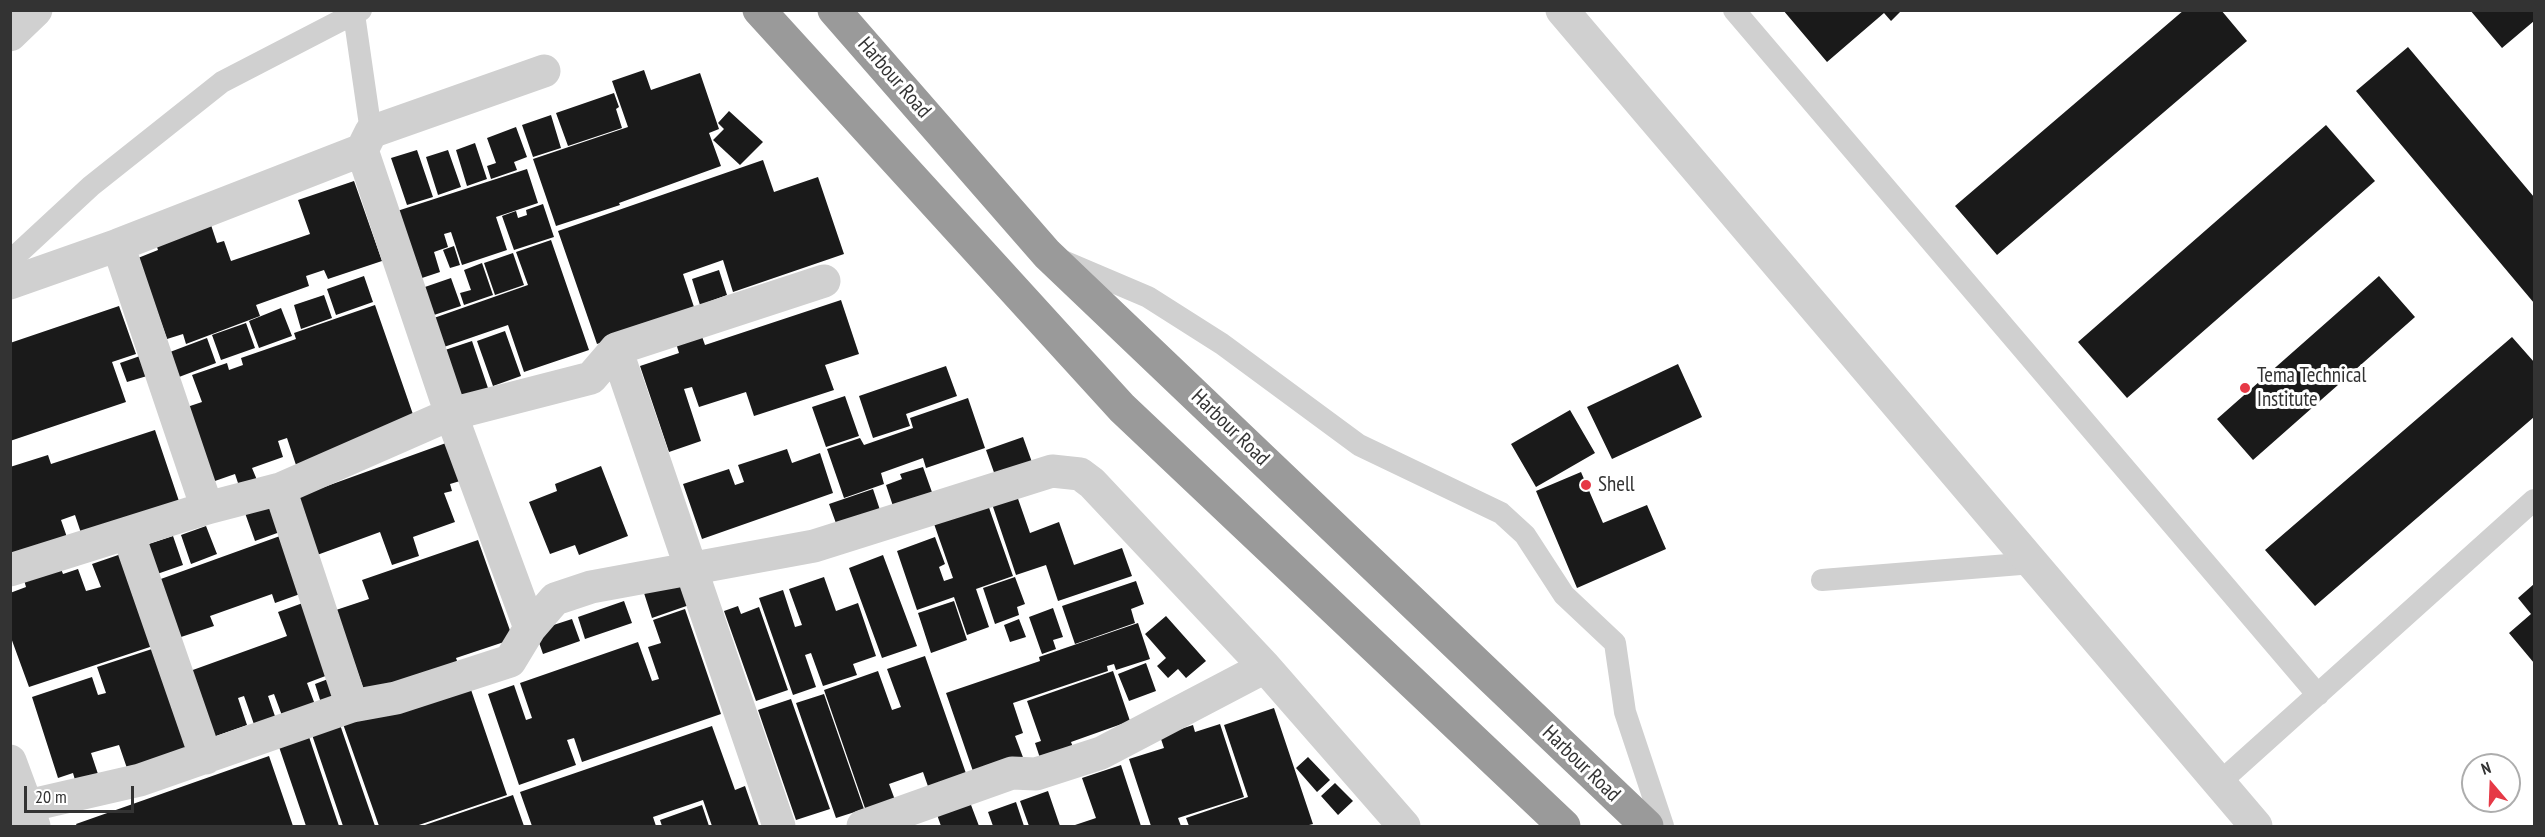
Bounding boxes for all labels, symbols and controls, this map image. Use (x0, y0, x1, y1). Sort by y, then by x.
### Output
street label: Harbour Road (852, 32, 936, 124)
place label: Tema Technical Institute (2257, 363, 2366, 413)
marker: Tema Technical Institute (2238, 381, 2252, 395)
street label: Harbour Road (1186, 385, 1274, 471)
place label: Shell (1598, 472, 1635, 498)
marker: Shell (1579, 478, 1593, 492)
street label: Harbour Road (1537, 721, 1625, 807)
north arrow (2461, 753, 2521, 813)
text: N (2478, 757, 2493, 779)
scale bar (27, 774, 136, 812)
text: 20 m (35, 785, 67, 808)

